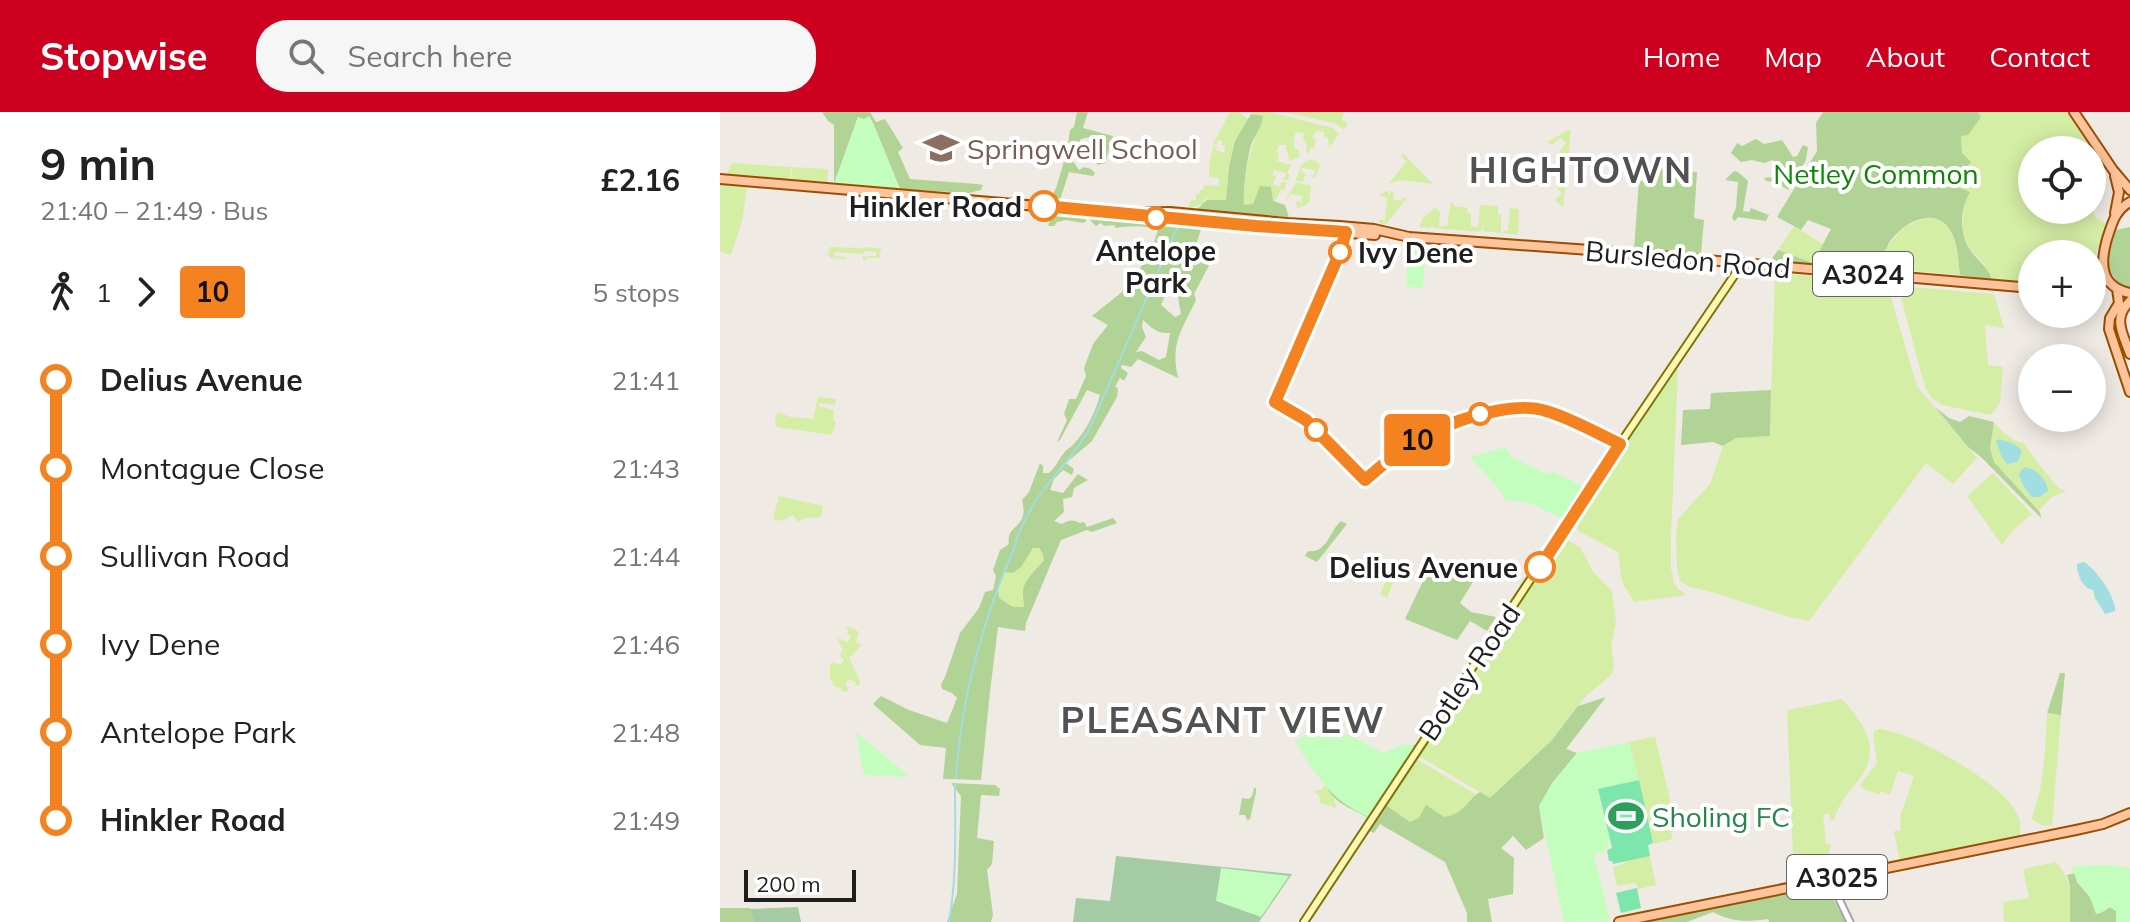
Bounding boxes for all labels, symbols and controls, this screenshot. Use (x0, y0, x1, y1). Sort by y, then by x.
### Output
search box (256, 20, 816, 92)
text: Stopwise (40, 32, 208, 80)
icon: search (284, 34, 328, 78)
text: Search here (348, 37, 512, 75)
text: Home (1643, 39, 1720, 74)
text: Map (1764, 39, 1822, 74)
text: About (1866, 39, 1945, 74)
text: Contact (1989, 39, 2090, 74)
school or university icon: Springwell School (922, 129, 960, 167)
place label: Springwell School (967, 131, 1198, 166)
text: 9 min (40, 136, 156, 191)
map controls (2018, 136, 2106, 432)
button: locate (2018, 136, 2106, 224)
district label: HIGHTOWN (1469, 147, 1693, 192)
park label: Netley Common (1773, 156, 1979, 191)
text: £2.16 (601, 161, 680, 199)
place label: Hinkler Road (849, 189, 1022, 224)
marker: Hinkler Road (1029, 191, 1059, 221)
text: 21:40 – 21:49 · Bus (40, 194, 269, 227)
marker: Antelope Park (1145, 207, 1167, 229)
place label: Antelope Park (1096, 233, 1216, 300)
street label: Bursledon Road (1584, 233, 1792, 285)
place label: Ivy Dene (1358, 235, 1474, 270)
button: + (2018, 240, 2106, 328)
marker: Ivy Dene (1329, 241, 1351, 263)
road number: A3024 (1813, 252, 1913, 296)
icon: walk (40, 270, 84, 314)
icon: forward (124, 270, 168, 314)
text: 10 (196, 274, 229, 309)
text: 1 (96, 276, 112, 309)
text: 5 stops (593, 276, 680, 309)
button: − (2018, 344, 2106, 432)
text: Delius Avenue (100, 361, 303, 399)
text: 21:41 (612, 364, 680, 397)
unlabelled marker (1469, 403, 1491, 425)
line badge: 10 (1381, 414, 1453, 466)
unlabelled marker (1305, 419, 1327, 441)
text: 10 (1400, 422, 1434, 457)
text: Montague Close (100, 449, 325, 487)
text: 21:43 (612, 452, 680, 485)
text: Sullivan Road (100, 537, 290, 575)
text: 21:44 (612, 540, 680, 573)
place label: Delius Avenue (1329, 550, 1518, 585)
marker: Delius Avenue (1525, 552, 1555, 582)
street label: Botley Road (1411, 597, 1527, 747)
text: Ivy Dene (100, 625, 220, 663)
text: 21:46 (612, 628, 680, 661)
district label: PLEASANT VIEW (1060, 697, 1386, 742)
text: Antelope Park (100, 713, 296, 751)
text: 21:48 (612, 716, 680, 749)
sports icon: Sholing FC (1607, 797, 1645, 835)
place label: Sholing FC (1652, 799, 1790, 834)
text: Hinkler Road (100, 801, 286, 839)
text: 21:49 (612, 804, 680, 837)
road number: A3025 (1787, 855, 1887, 899)
scale bar (744, 866, 856, 902)
text: 200 m (756, 870, 821, 898)

